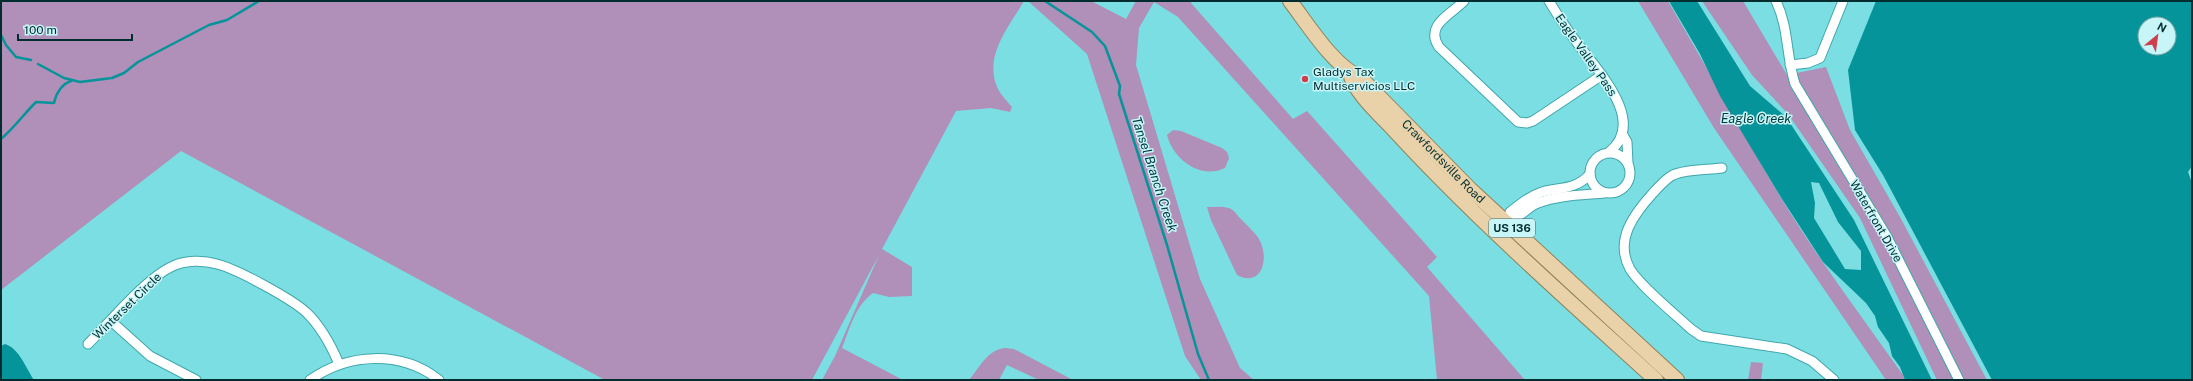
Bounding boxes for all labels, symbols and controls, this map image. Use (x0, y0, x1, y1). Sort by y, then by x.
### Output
street label: Eagle Valley Pass (1552, 11, 1620, 99)
scale bar (18, 16, 132, 42)
north arrow (2137, 16, 2177, 56)
text: N (2155, 20, 2169, 35)
text: 100 m (24, 23, 57, 37)
place label: Gladys Tax Multiservicios LLC (1313, 65, 1415, 93)
marker: Gladys Tax Multiservicios LLC (1300, 74, 1310, 84)
water label: Eagle Creek (1721, 111, 1791, 126)
water label: Tansel Branch Creek (1129, 115, 1180, 234)
street label: Crawfordsville Road (1399, 117, 1488, 206)
street label: Waterfront Drive (1847, 177, 1905, 265)
road number: US 136 (1489, 219, 1535, 237)
street label: Winterset Circle (90, 270, 164, 342)

